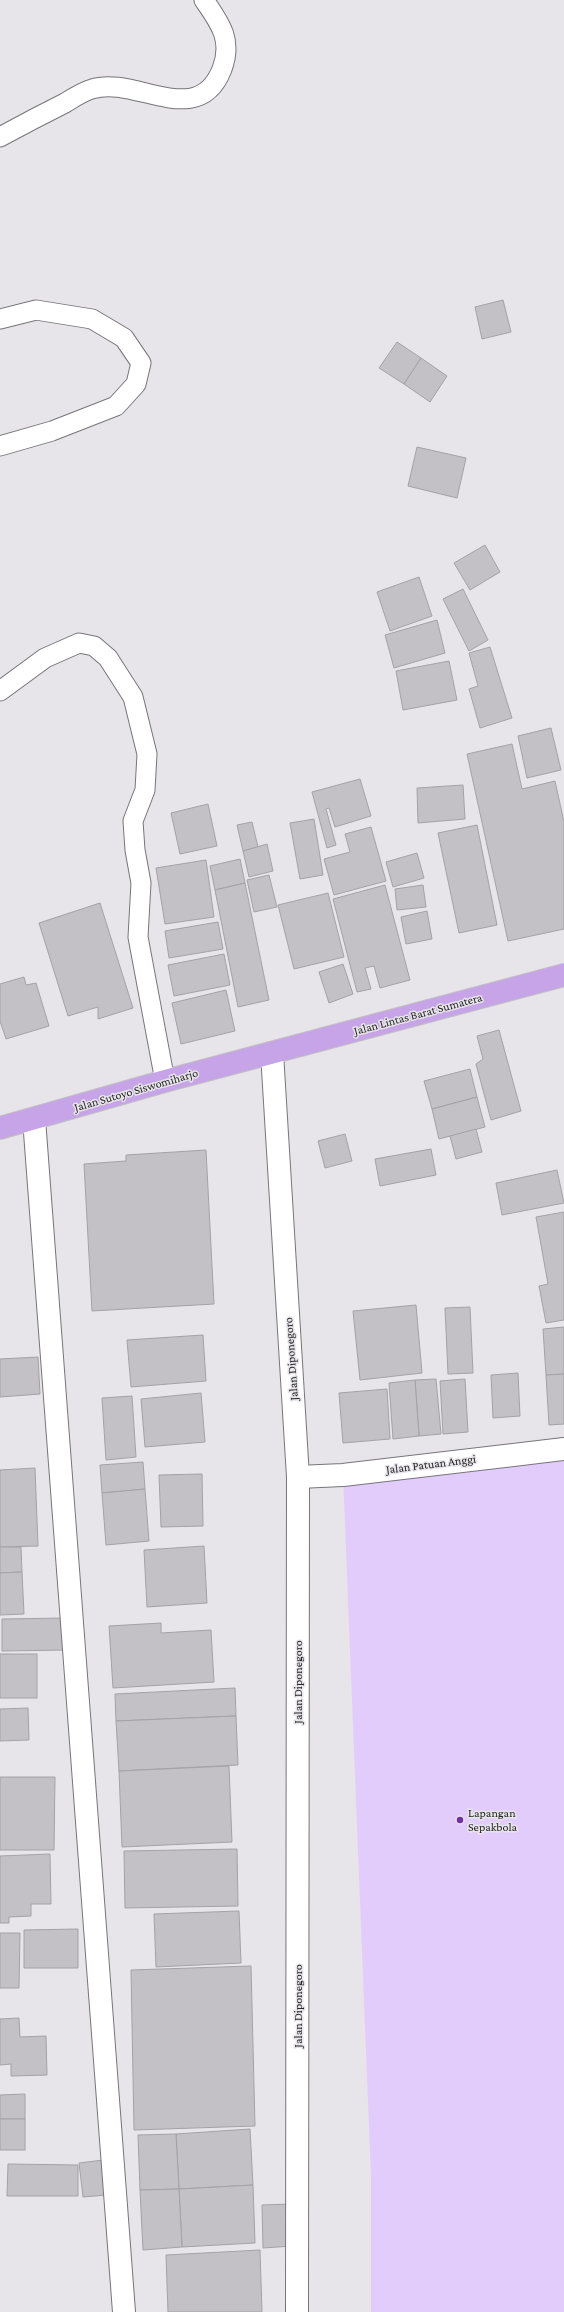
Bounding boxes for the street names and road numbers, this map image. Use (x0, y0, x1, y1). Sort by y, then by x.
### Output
street label: Jalan Lintas Barat Sumatera (351, 990, 484, 1038)
street label: Jalan Sutoyo Siswomiharjo (72, 1066, 199, 1115)
street label: Jalan Diponegoro (281, 1317, 301, 1402)
street label: Jalan Patuan Anggi (384, 1452, 477, 1477)
street label: Jalan Diponegoro (291, 1640, 305, 1725)
street label: Jalan Diponegoro (291, 1964, 305, 2049)

